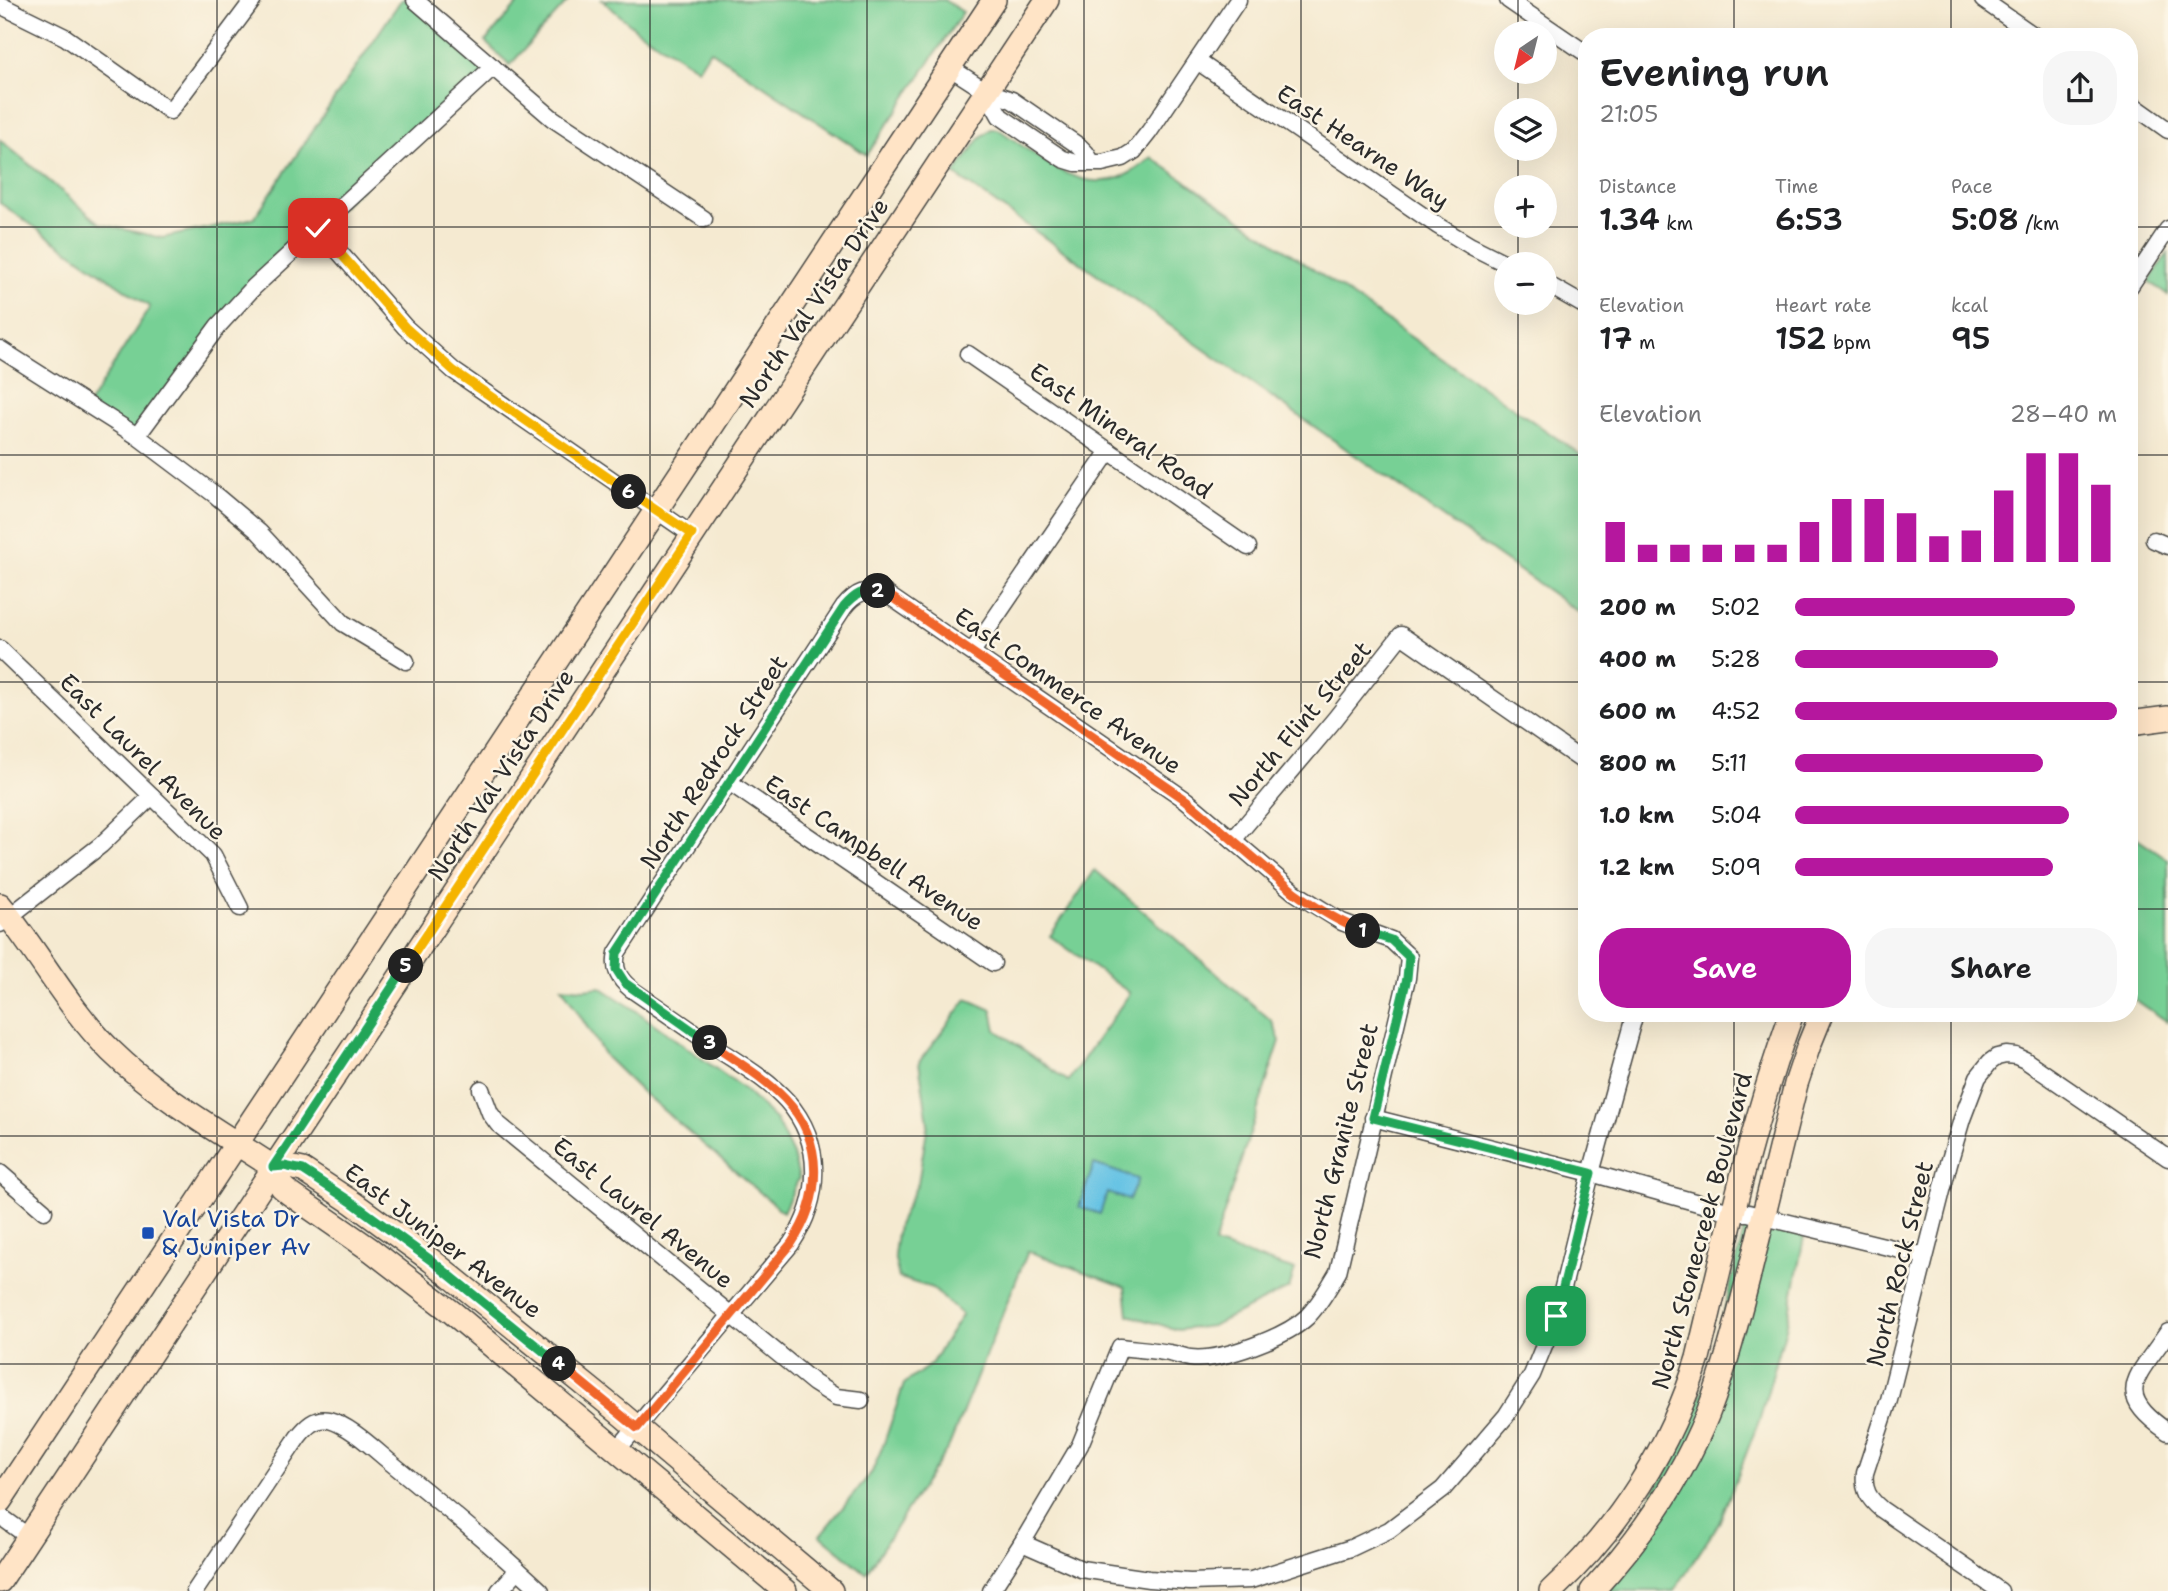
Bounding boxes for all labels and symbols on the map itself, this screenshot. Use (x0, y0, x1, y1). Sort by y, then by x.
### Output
north arrow (1494, 21, 1558, 84)
street label: East Hearne Way (1270, 77, 1456, 217)
street label: North Val Vista Drive (732, 192, 896, 414)
pin (288, 198, 348, 258)
street label: East Mineral Road (1023, 356, 1219, 506)
pin: 6 (612, 475, 646, 510)
pin: 2 (860, 574, 896, 608)
street label: East Commerce Avenue (948, 600, 1188, 782)
street label: North Flint Street (1221, 635, 1379, 813)
street label: North Redrock Street (633, 649, 795, 875)
street label: North Val Vista Drive (420, 663, 582, 887)
street label: East Laurel Avenue (52, 666, 234, 848)
street label: East Campbell Avenue (758, 768, 990, 938)
pin: 1 (1346, 914, 1380, 948)
pin: 5 (388, 948, 424, 984)
street label: North Granite Street (1296, 1020, 1386, 1262)
pin: 3 (692, 1026, 728, 1060)
street label: North Stonecreek Boulevard (1644, 1069, 1760, 1393)
street label: East Laurel Avenue (546, 1130, 740, 1296)
street label: East Juniper Avenue (338, 1156, 548, 1326)
street label: North Rock Street (1859, 1158, 1941, 1370)
place label: Val Vista Dr & Juniper Av (162, 1203, 311, 1263)
marker: Val Vista Dr & Juniper Av (140, 1225, 156, 1241)
pin (1526, 1286, 1586, 1346)
pin: 4 (542, 1346, 576, 1382)

